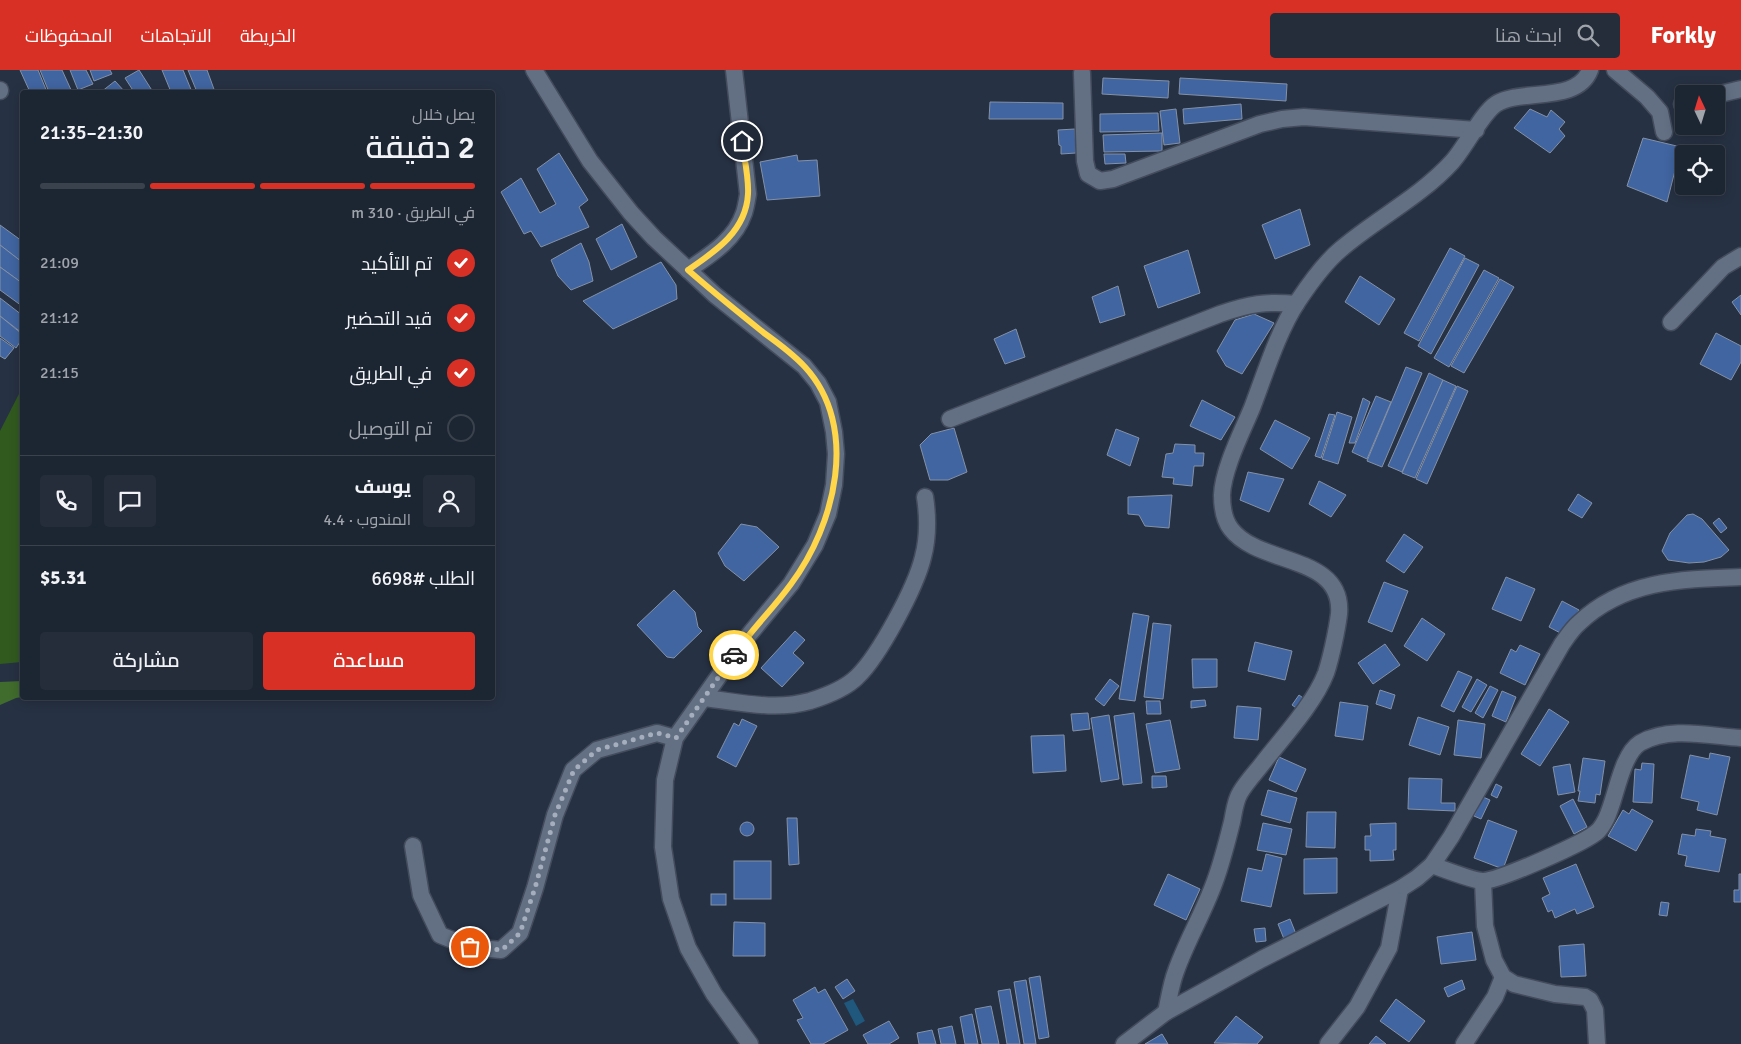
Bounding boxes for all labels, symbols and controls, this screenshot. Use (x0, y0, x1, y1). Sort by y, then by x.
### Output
search box (1270, 13, 1620, 58)
text: Forkly (1650, 20, 1716, 50)
icon: search (1574, 21, 1602, 49)
text: ابحث هنا (1495, 24, 1562, 48)
text: المحفوظات (25, 25, 113, 47)
text: الاتجاهات (141, 25, 212, 47)
text: الخريطة (240, 25, 296, 47)
north arrow (1675, 85, 1725, 135)
map controls (1675, 85, 1725, 195)
text: يصل خلال (412, 105, 475, 125)
pin (721, 120, 763, 162)
text: 21:30–21:35 (40, 121, 143, 145)
icon: home (728, 127, 756, 155)
text: 2 دقيقة (365, 128, 475, 167)
button: locate (1675, 145, 1725, 195)
text: في الطريق · 310 m (351, 203, 475, 223)
icon: check (447, 249, 475, 277)
text: تم التأكيد (361, 252, 432, 276)
text: 21:09 (40, 253, 79, 273)
icon: check (447, 304, 475, 332)
text: قيد التحضير (346, 307, 432, 331)
text: 21:12 (40, 308, 79, 328)
icon: check (447, 359, 475, 387)
text: في الطريق (349, 362, 432, 386)
text: 21:15 (40, 363, 79, 383)
text: تم التوصيل (349, 417, 432, 441)
button: phone (40, 475, 92, 527)
button: chat (104, 475, 156, 527)
text: يوسف (355, 475, 411, 499)
button: person (423, 475, 475, 527)
text: المندوب · 4.4 (323, 510, 411, 530)
text: $5.31 (40, 566, 86, 590)
text: الطلب #6698 (372, 567, 475, 591)
courier (709, 630, 759, 680)
button: مشاركة (40, 632, 253, 690)
button: مساعدة (263, 632, 475, 690)
icon: car (720, 641, 748, 669)
pin (449, 926, 491, 968)
icon: bag (456, 933, 484, 961)

